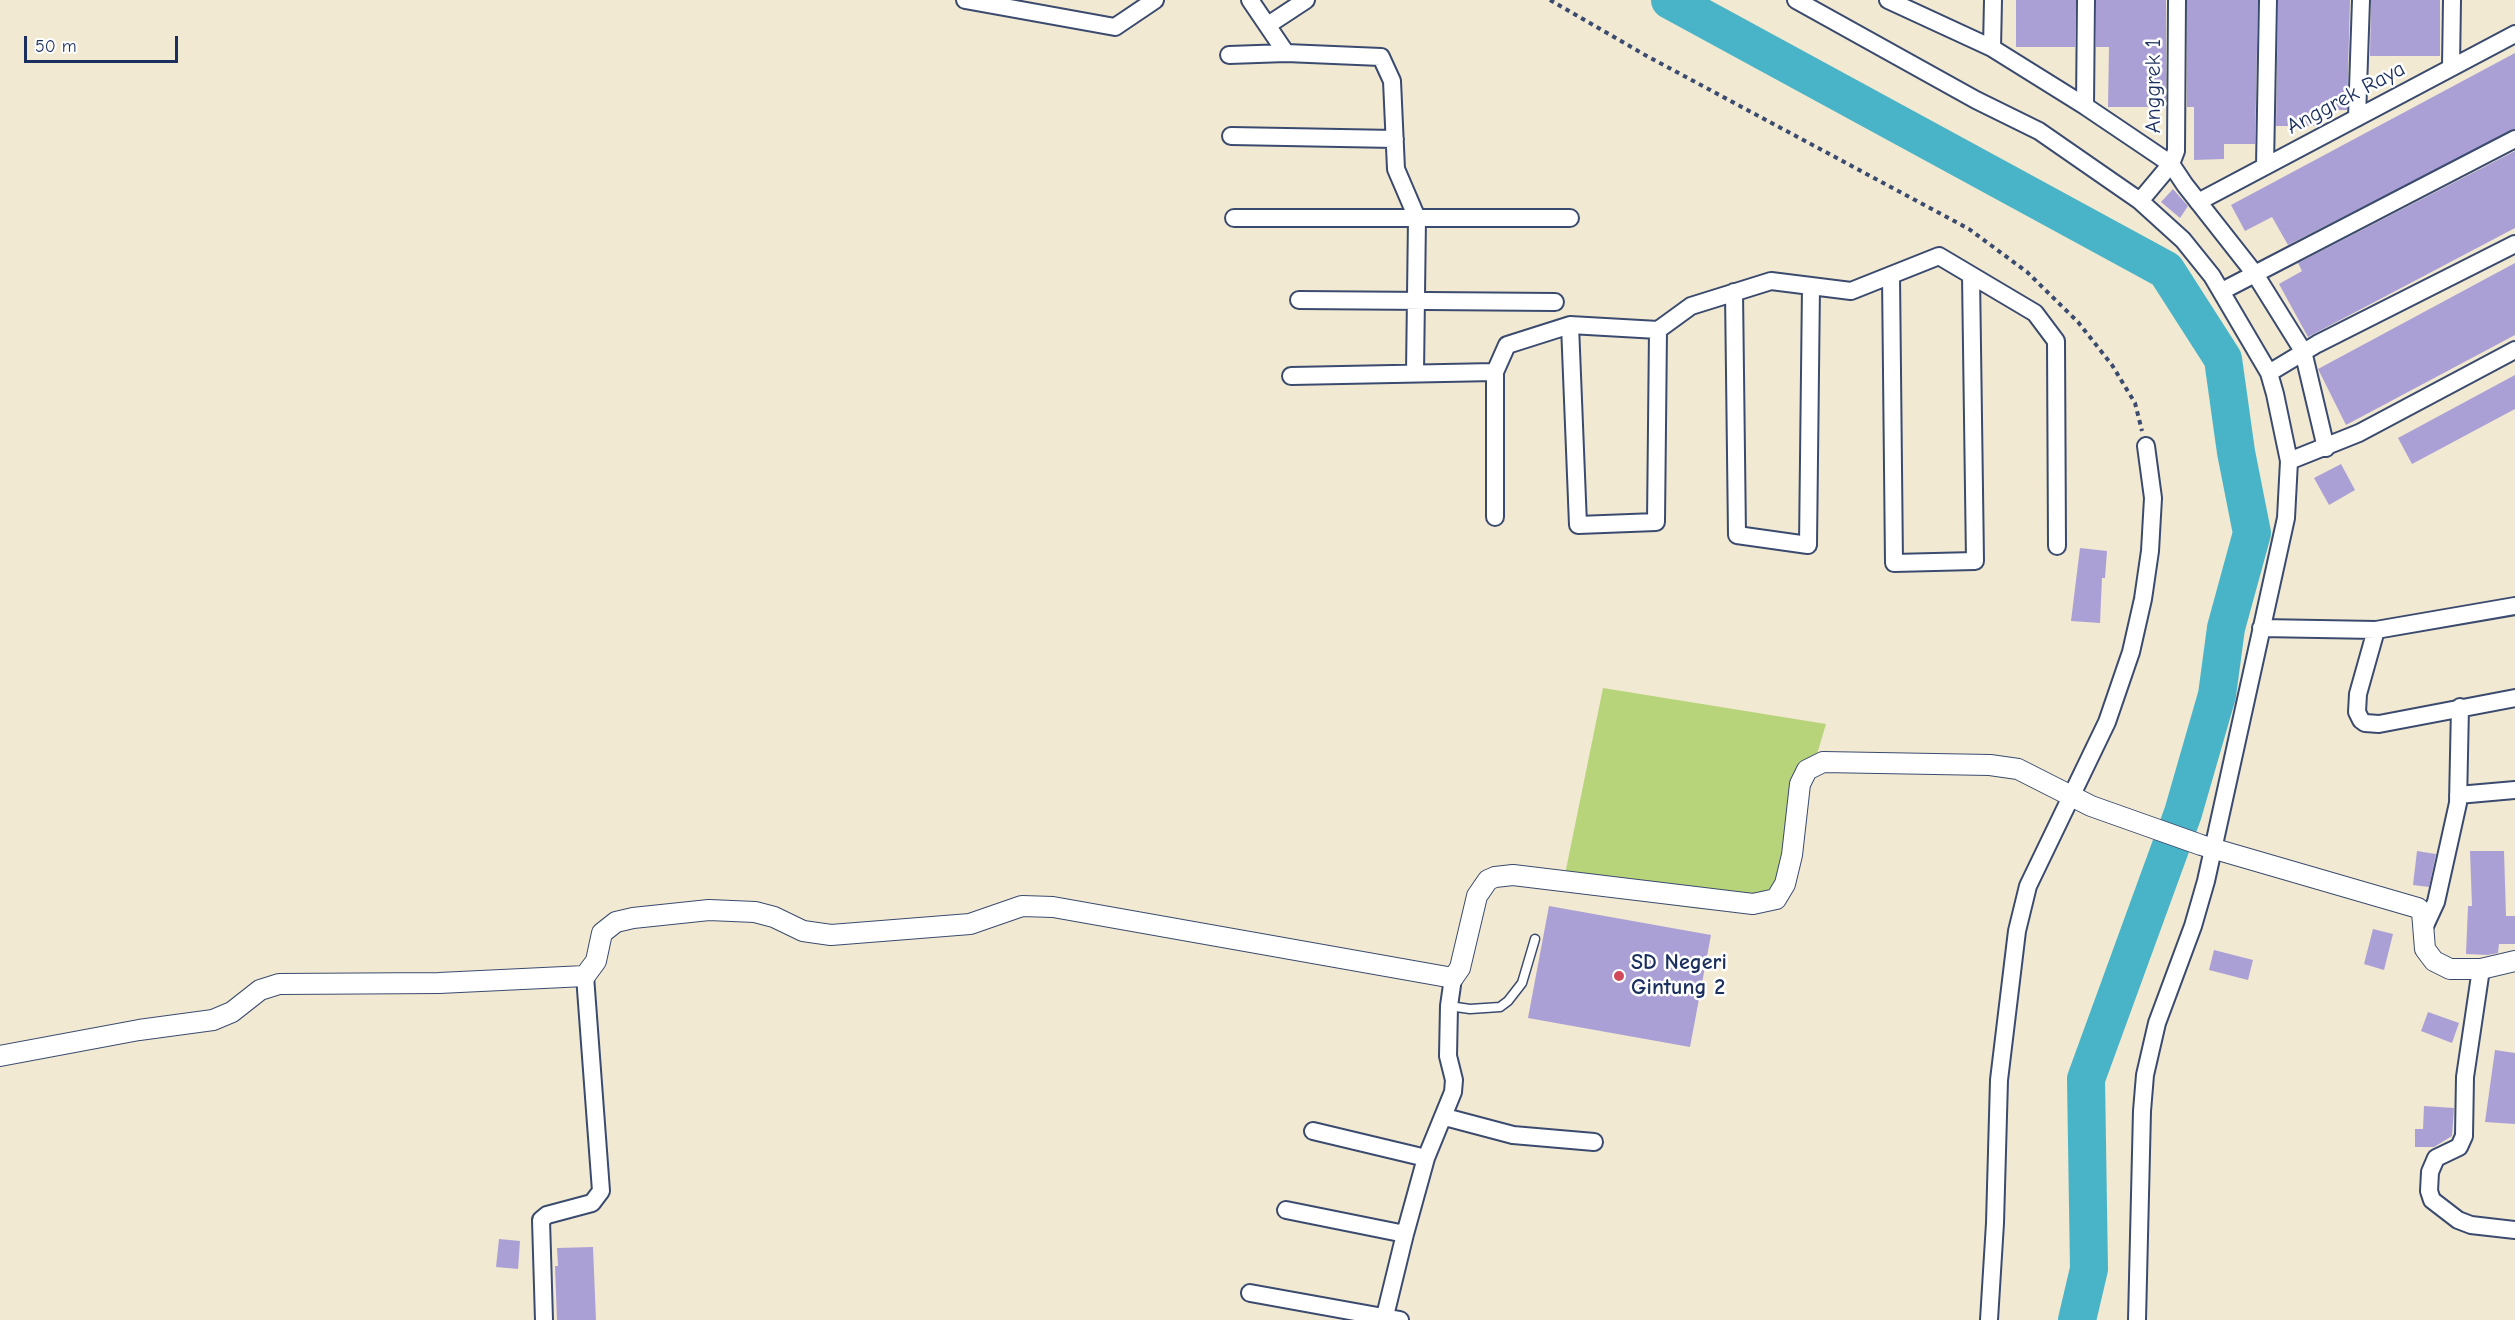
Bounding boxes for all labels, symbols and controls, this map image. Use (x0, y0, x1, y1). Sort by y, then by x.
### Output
scale bar (27, 24, 182, 62)
text: 50 m (35, 36, 77, 57)
street label: Anggrek 1 (2141, 39, 2167, 133)
street label: Anggrek Raya (2282, 56, 2410, 140)
place label: SD Negeri Gintung 2 (1631, 950, 1727, 1002)
marker: SD Negeri Gintung 2 (1612, 969, 1626, 983)

